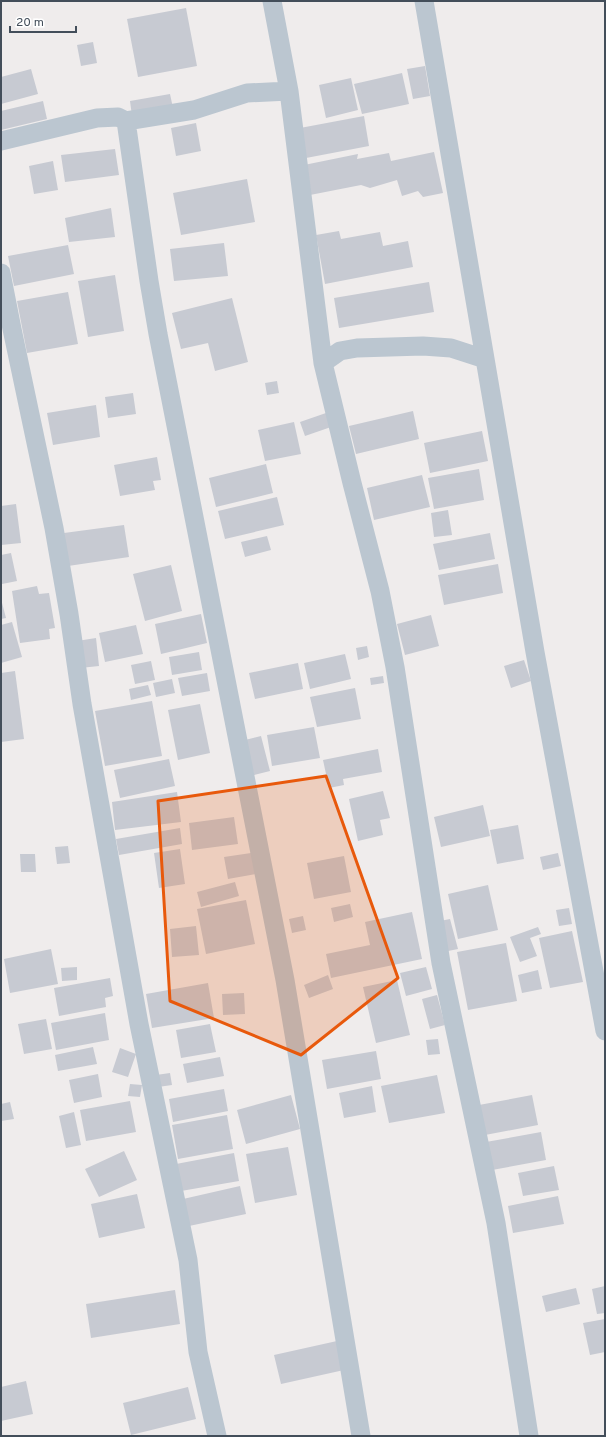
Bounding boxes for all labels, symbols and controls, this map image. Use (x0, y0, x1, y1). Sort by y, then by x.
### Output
scale bar (10, 8, 76, 34)
text: 20 m (16, 15, 44, 31)

